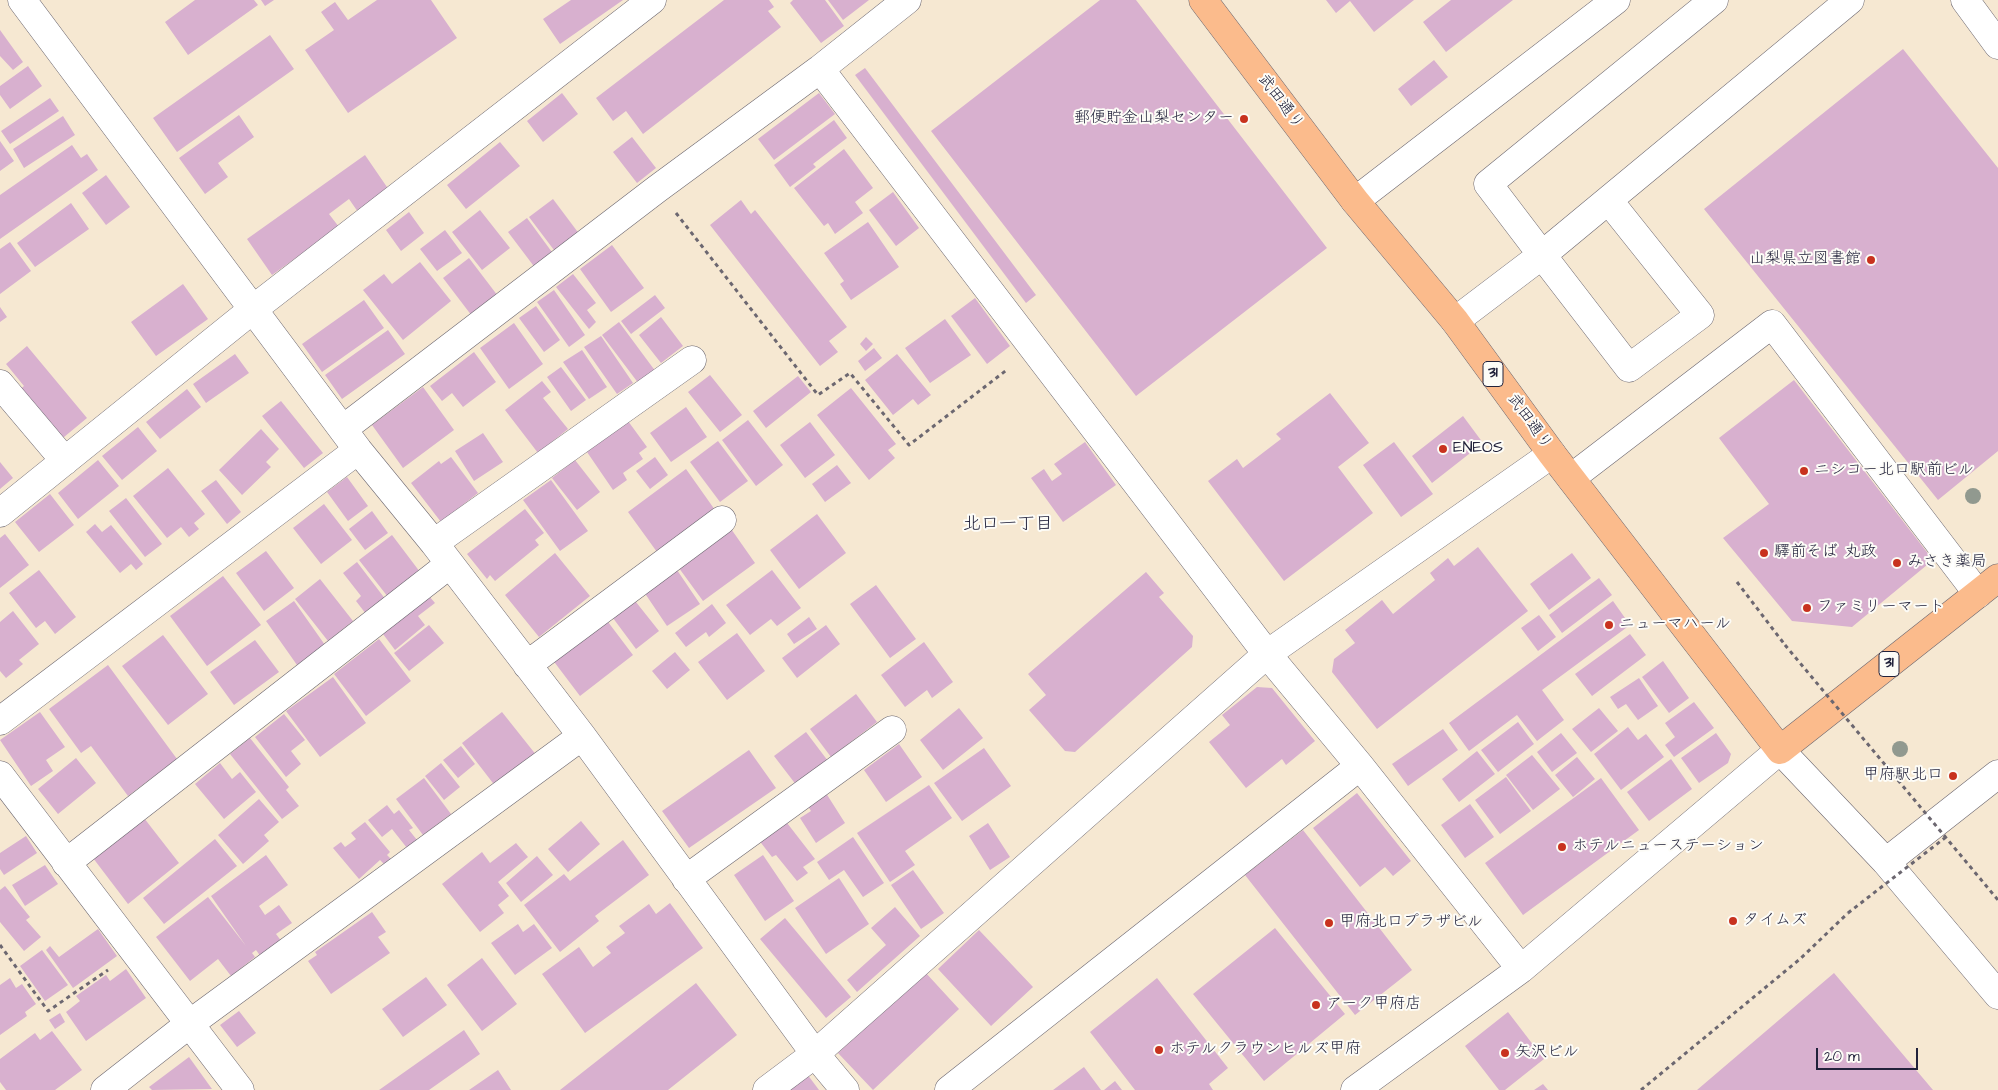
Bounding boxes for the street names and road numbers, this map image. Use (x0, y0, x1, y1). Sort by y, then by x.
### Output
street label: 武田通り (1253, 71, 1307, 133)
road number: 31 (1483, 362, 1503, 386)
street label: 武田通り (1502, 390, 1556, 454)
road number: 31 (1879, 652, 1899, 676)

